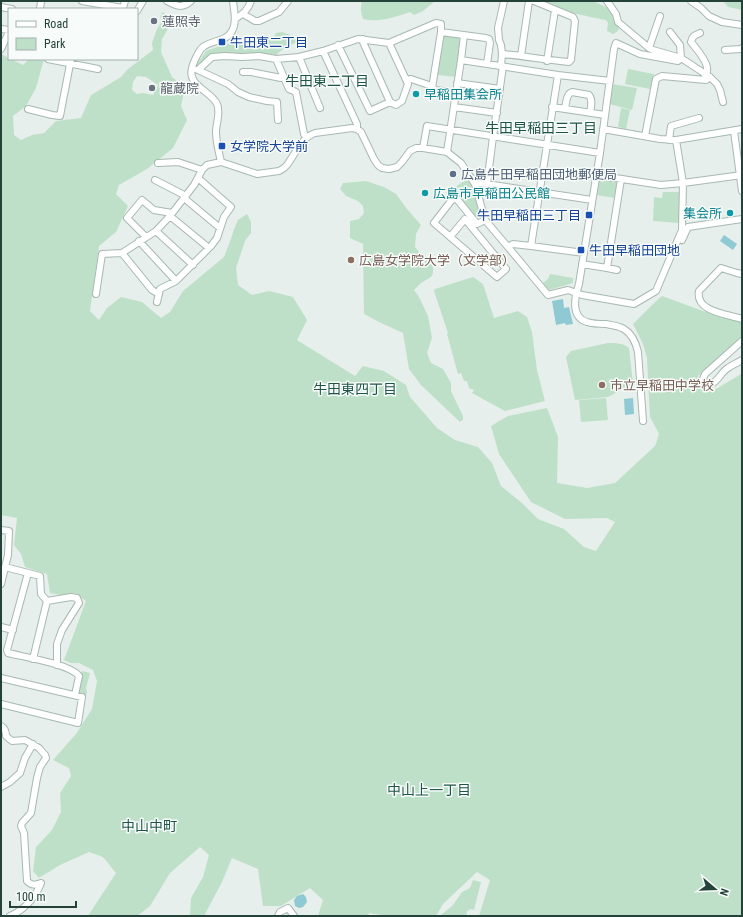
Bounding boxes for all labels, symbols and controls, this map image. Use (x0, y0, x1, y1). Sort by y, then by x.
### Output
legend (8, 8, 138, 60)
place label: 蓮照寺 (162, 14, 201, 29)
marker: 蓮照寺 (149, 16, 159, 26)
text: Road (44, 17, 68, 31)
place label: 牛田東二丁目 (230, 35, 308, 50)
text: Park (44, 37, 66, 51)
marker: 牛田東二丁目 (217, 37, 227, 47)
district label: 牛田東二丁目 (285, 73, 369, 89)
place label: 龍蔵院 (160, 81, 199, 96)
marker: 龍蔵院 (147, 83, 157, 93)
place label: 早稲田集会所 (424, 87, 502, 102)
marker: 早稲田集会所 (411, 89, 421, 99)
district label: 牛田早稲田三丁目 (485, 120, 597, 136)
place label: 女学院大学前 (230, 139, 308, 154)
marker: 女学院大学前 (217, 141, 227, 151)
place label: 広島牛田早稲田団地郵便局 (461, 167, 617, 182)
marker: 広島牛田早稲田団地郵便局 (448, 169, 458, 179)
place label: 広島市早稲田公民館 (433, 186, 550, 201)
marker: 広島市早稲田公民館 (420, 188, 430, 198)
place label: 集会所 (683, 206, 722, 221)
place label: 牛田早稲田三丁目 (477, 208, 581, 223)
marker: 集会所 (725, 208, 735, 218)
marker: 牛田早稲田三丁目 (584, 210, 594, 220)
place label: 牛田早稲田団地 (589, 243, 680, 258)
marker: 牛田早稲田団地 (576, 245, 586, 255)
place label: 広島女学院大学（文学部） (359, 253, 515, 268)
marker: 広島女学院大学（文学部） (346, 255, 356, 265)
place label: 市立早稲田中学校 (610, 378, 714, 393)
marker: 市立早稲田中学校 (597, 380, 607, 390)
district label: 牛田東四丁目 (313, 381, 397, 397)
district label: 中山上一丁目 (387, 782, 471, 798)
district label: 中山中町 (121, 818, 177, 834)
north arrow (695, 869, 735, 909)
scale bar (10, 883, 76, 909)
text: N (717, 887, 731, 898)
text: 100 m (16, 890, 46, 904)

